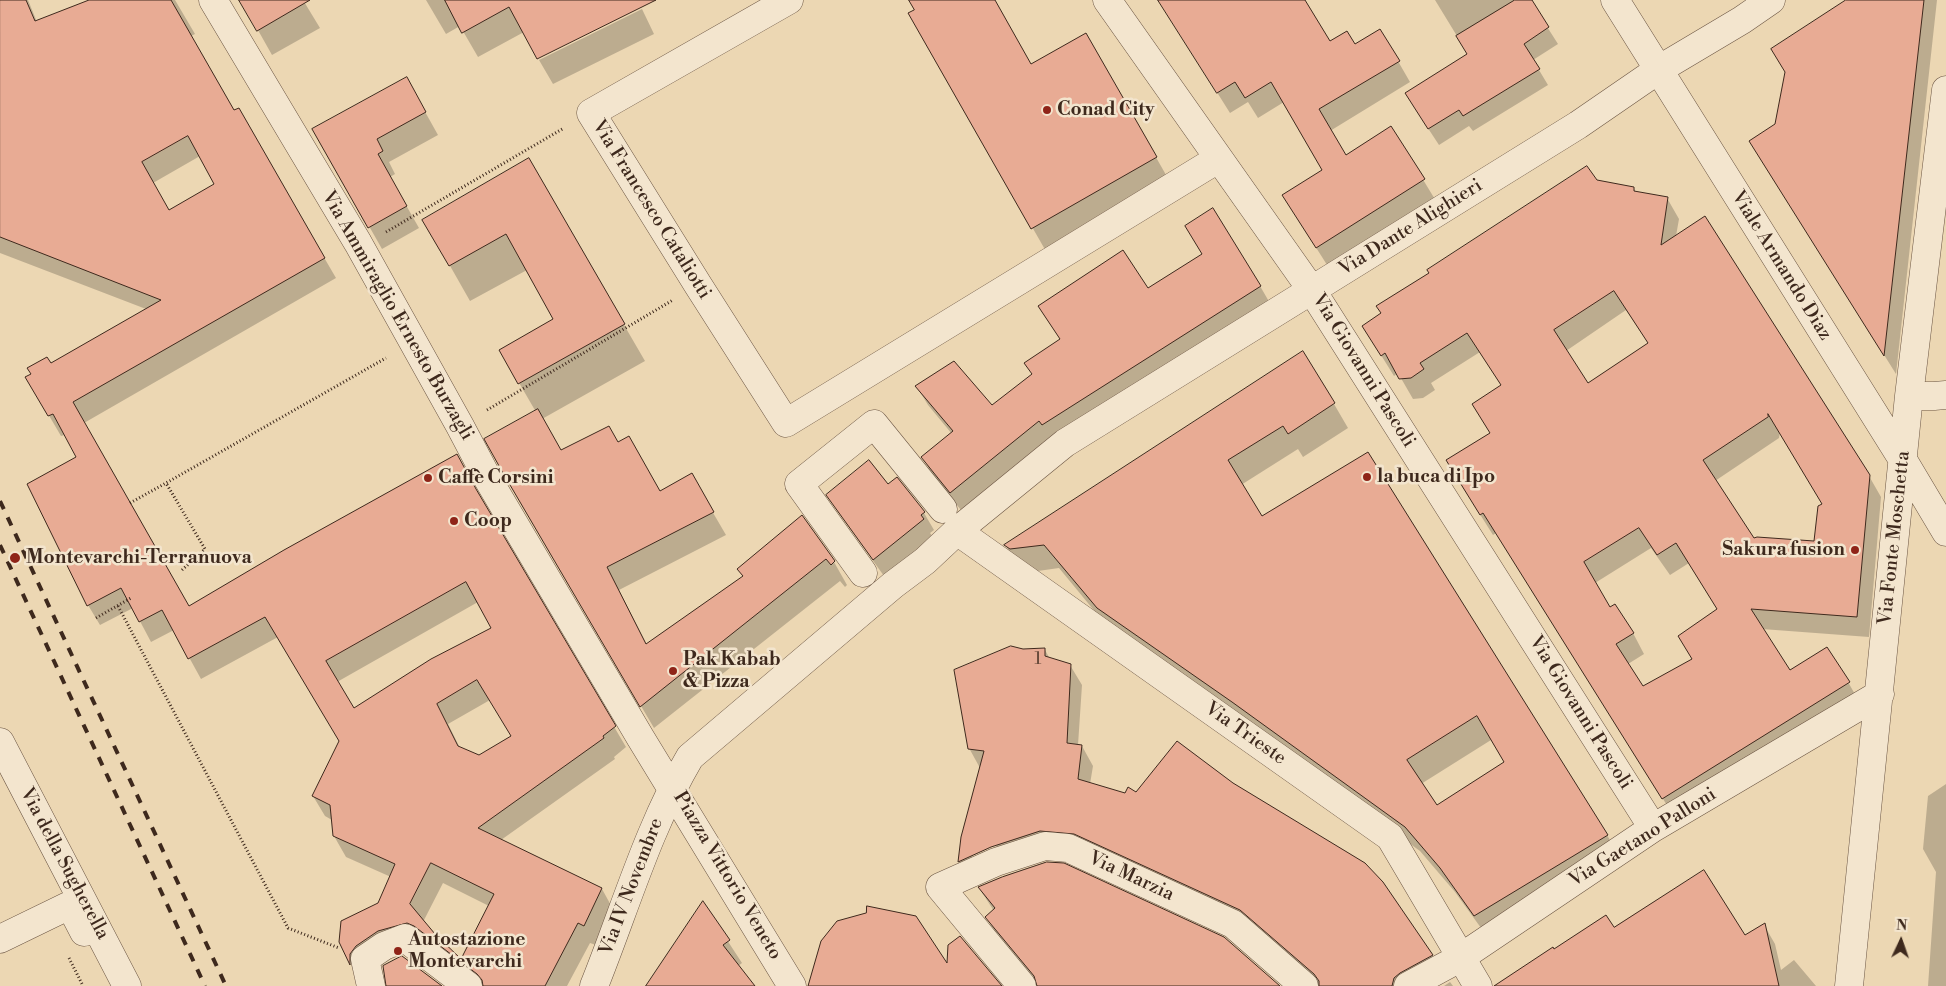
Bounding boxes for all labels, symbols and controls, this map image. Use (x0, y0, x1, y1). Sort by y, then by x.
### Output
place label: Conad City (1057, 99, 1154, 121)
marker: Conad City (1041, 104, 1053, 116)
street label: Via Francesco Cataliotti (587, 116, 715, 304)
street label: Via Dante Alighieri (1335, 175, 1487, 281)
street label: Via Ammiraglio Ernesto Burzagli (316, 187, 478, 445)
street label: Viale Armando Diaz (1726, 187, 1836, 345)
street label: Via Giovanni Pascoli (1306, 290, 1420, 452)
street label: Via Fonte Moschetta (1875, 450, 1915, 626)
place label: la buca di Ipo (1377, 466, 1495, 488)
place label: Caffè Corsini (438, 467, 554, 489)
marker: la buca di Ipo (1361, 471, 1373, 483)
marker: Caffè Corsini (422, 472, 434, 484)
place label: Coop (464, 510, 512, 532)
marker: Coop (448, 515, 460, 527)
place label: Sakura fusion (1722, 539, 1845, 561)
marker: Sakura fusion (1849, 544, 1861, 556)
place label: Montevarchi-Terranuova (26, 547, 252, 569)
marker: Montevarchi-Terranuova (8, 551, 22, 565)
street label: Via Giovanni Pascoli (1523, 632, 1637, 794)
place label: Pak Kabab & Pizza (683, 649, 781, 693)
house number: 1 (1035, 650, 1041, 670)
marker: Pak Kabab & Pizza (667, 665, 679, 677)
street label: Via Trieste (1200, 698, 1290, 770)
street label: Via Gaetano Palloni (1565, 783, 1721, 893)
street label: Via della Sugherella (14, 784, 114, 944)
street label: Piazza Vittorio Veneto (668, 788, 786, 964)
street label: Via IV Novembre (595, 815, 669, 959)
street label: Via Marzia (1085, 847, 1177, 907)
north arrow (1876, 916, 1926, 966)
text: N (1896, 917, 1908, 935)
place label: Autostazione Montevarchi (408, 929, 525, 973)
marker: Autostazione Montevarchi (392, 945, 404, 957)

